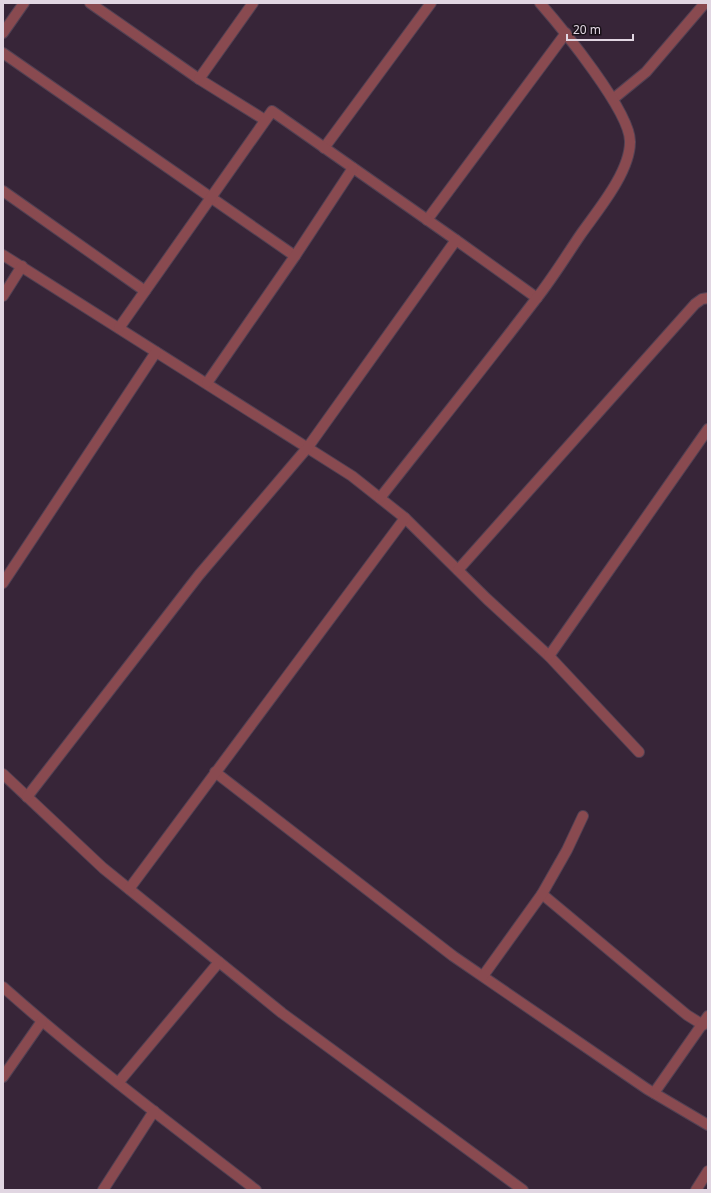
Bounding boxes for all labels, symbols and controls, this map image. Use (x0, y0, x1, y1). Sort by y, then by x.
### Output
scale bar (567, 16, 633, 42)
text: 20 m (573, 21, 601, 38)

